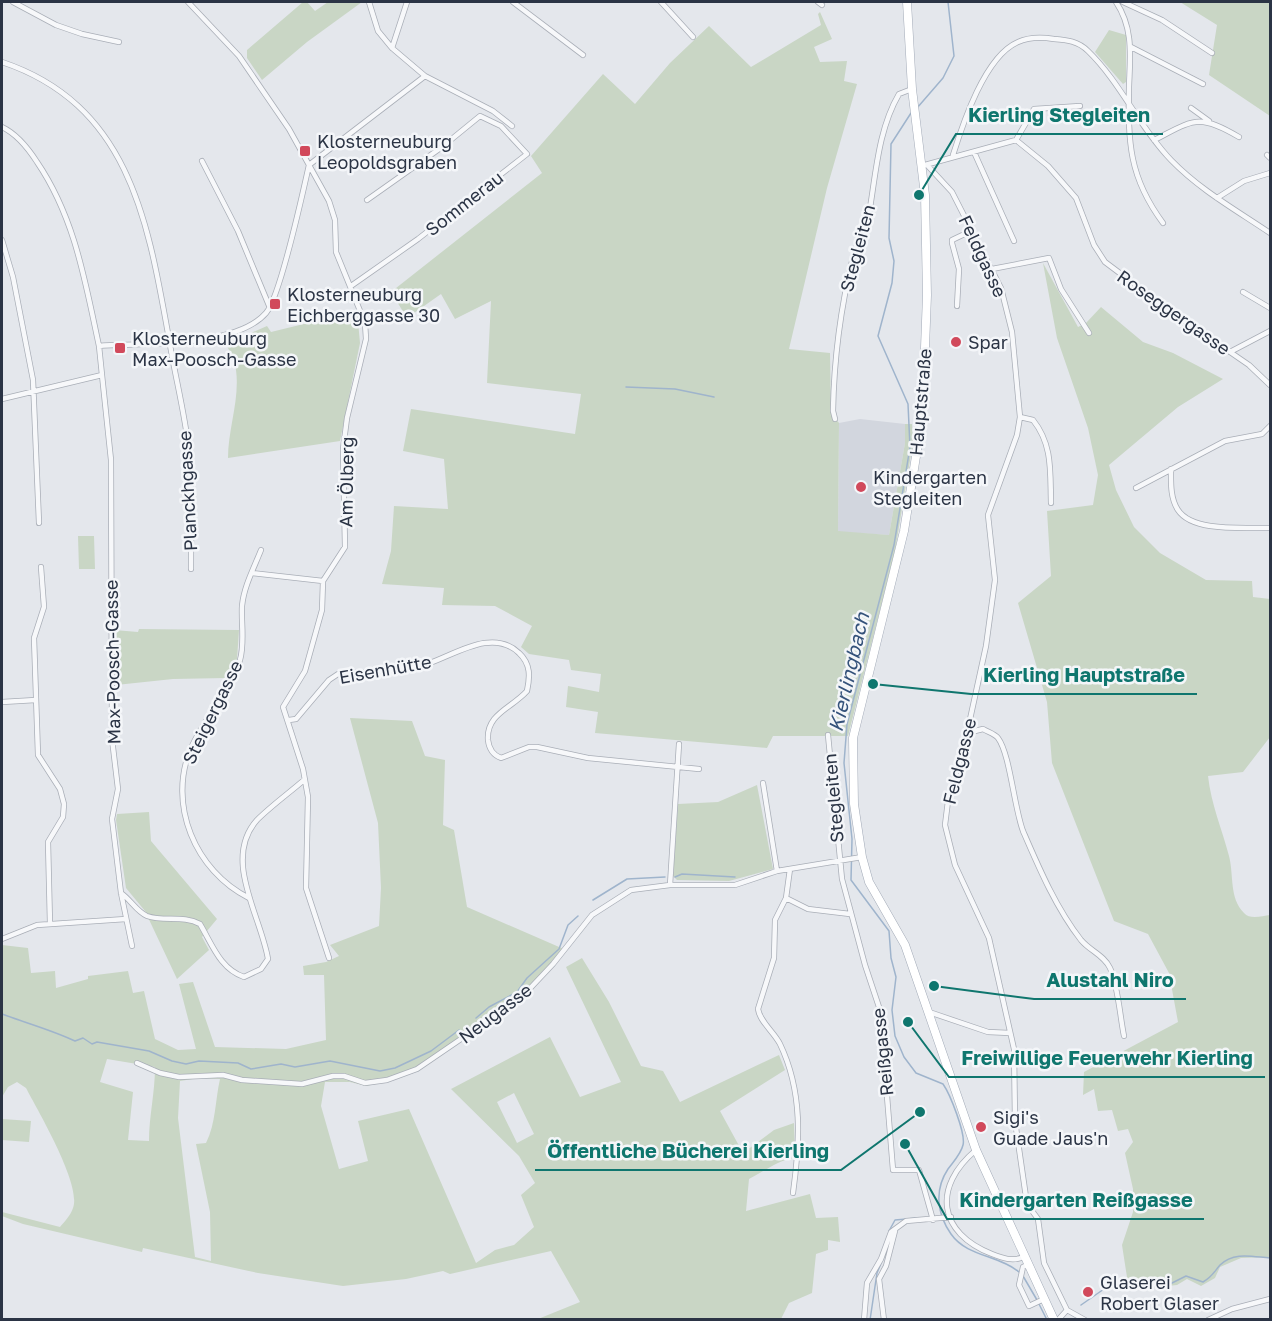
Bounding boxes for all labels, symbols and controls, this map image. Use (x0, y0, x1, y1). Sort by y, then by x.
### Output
callout: Kierling Stegleiten (956, 96, 1163, 134)
text: Kierling Stegleiten (968, 102, 1150, 126)
place label: Klosterneuburg Leopoldsgraben (317, 130, 457, 173)
marker: Klosterneuburg Leopoldsgraben (298, 144, 312, 158)
street label: Sommerau (421, 166, 507, 240)
street label: Stegleiten (835, 202, 879, 294)
street label: Feldgasse (954, 211, 1012, 301)
street label: Roseggergasse (1113, 265, 1235, 359)
place label: Klosterneuburg Eichberggasse 30 (287, 283, 440, 326)
marker: Klosterneuburg Eichberggasse 30 (268, 297, 282, 311)
place label: Klosterneuburg Max-Poosch-Gasse (132, 327, 297, 370)
place label: Spar (968, 331, 1008, 353)
marker: Spar (949, 335, 963, 349)
marker: Klosterneuburg Max-Poosch-Gasse (113, 341, 127, 355)
street label: Hauptstraße (904, 347, 936, 457)
street label: Planckhgasse (173, 430, 201, 552)
street label: Am Ölberg (334, 436, 358, 528)
place label: Kindergarten Stegleiten (873, 466, 987, 509)
marker: Kindergarten Stegleiten (854, 480, 868, 494)
street label: Max-Poosch-Gasse (100, 580, 124, 744)
water label: Kierlingbach (823, 609, 875, 734)
street label: Eisenhütte (337, 650, 433, 688)
callout: Kierling Hauptstraße (971, 656, 1197, 694)
street label: Steigergasse (177, 657, 247, 767)
text: Kierling Hauptstraße (983, 662, 1185, 686)
street label: Feldgasse (938, 715, 980, 807)
street label: Stegleiten (818, 752, 848, 844)
callout: Alustahl Niro (1034, 961, 1186, 999)
text: Alustahl Niro (1046, 967, 1174, 991)
street label: Neugasse (454, 978, 536, 1048)
street label: Reißgasse (866, 1007, 898, 1097)
callout: Freiwillige Feuerwehr Kierling (949, 1039, 1265, 1077)
text: Freiwillige Feuerwehr Kierling (961, 1045, 1253, 1069)
place label: Sigi's Guade Jaus'n (993, 1106, 1108, 1149)
marker: Sigi's Guade Jaus'n (974, 1120, 988, 1134)
callout: Öffentliche Bücherei Kierling (535, 1132, 841, 1170)
text: Öffentliche Bücherei Kierling (547, 1138, 829, 1162)
callout: Kindergarten Reißgasse (947, 1181, 1204, 1219)
text: Kindergarten Reißgasse (959, 1187, 1193, 1211)
place label: Glaserei Robert Glaser (1100, 1271, 1219, 1314)
marker: Glaserei Robert Glaser (1081, 1285, 1095, 1299)

